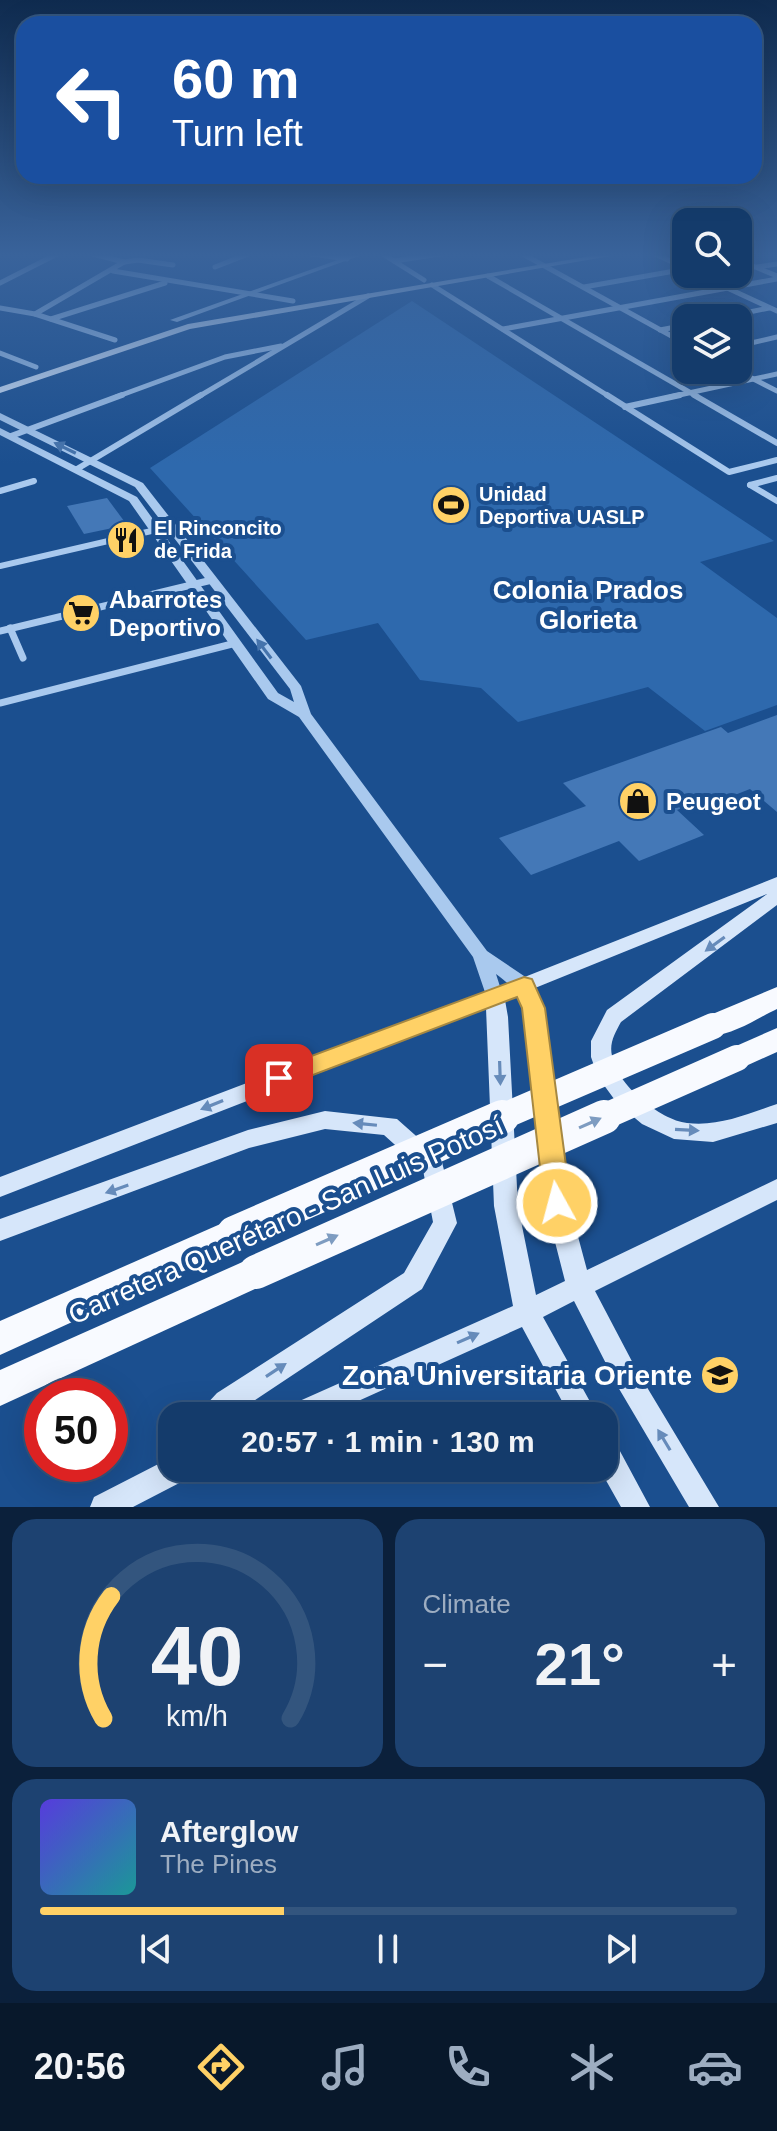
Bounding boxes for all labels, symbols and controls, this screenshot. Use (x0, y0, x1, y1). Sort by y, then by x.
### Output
text: 60 m (172, 47, 300, 110)
icon: left (40, 48, 144, 152)
text: Turn left (172, 113, 303, 154)
map controls (672, 208, 752, 384)
button: search (672, 208, 752, 288)
button: layers (672, 304, 752, 384)
one-way arrow (54, 441, 77, 455)
place label: Unidad Deportiva UASLP (479, 483, 645, 528)
sports icon: Unidad Deportiva UASLP (430, 484, 472, 526)
place label: El Rinconcito de Frida (154, 517, 282, 562)
restaurant icon: El Rinconcito de Frida (105, 519, 147, 561)
district label: Colonia Prados Glorieta (493, 575, 683, 635)
place label: Abarrotes Deportivo (109, 586, 222, 641)
supermarket icon: Abarrotes Deportivo (60, 592, 102, 634)
one-way arrow (256, 638, 272, 659)
shop icon: Peugeot (617, 780, 659, 822)
place label: Peugeot (666, 788, 761, 815)
one-way arrow (705, 935, 725, 951)
pin (245, 1044, 313, 1112)
icon: arrive (257, 1056, 301, 1100)
one-way arrow (494, 1061, 507, 1086)
one-way arrow (200, 1098, 224, 1111)
street label: Carretera Querétaro - San Luis Potosí (64, 1110, 509, 1330)
one-way arrow (352, 1117, 377, 1130)
one-way arrow (579, 1117, 602, 1130)
one-way arrow (674, 1124, 699, 1137)
position arrow (515, 1161, 599, 1245)
one-way arrow (104, 1184, 128, 1196)
one-way arrow (316, 1234, 339, 1247)
one-way arrow (457, 1332, 480, 1345)
school or university icon: Zona Universitaria Oriente (699, 1354, 741, 1396)
place label: Zona Universitaria Oriente (342, 1360, 692, 1391)
one-way arrow (265, 1363, 286, 1378)
speed limit sign: 50 (24, 1378, 128, 1482)
text: 20:57 · 1 min · 130 m (241, 1425, 535, 1458)
one-way arrow (657, 1429, 671, 1451)
text: Climate (423, 1589, 511, 1619)
text: 40 (151, 1610, 244, 1703)
text: 21° (534, 1631, 625, 1698)
text: − (423, 1640, 448, 1689)
text: + (711, 1640, 737, 1689)
text: km/h (166, 1700, 228, 1732)
text: Afterglow (160, 1815, 298, 1848)
text: The Pines (160, 1849, 277, 1879)
icon: previous (134, 1927, 178, 1971)
icon: pause (366, 1927, 410, 1971)
icon: next (599, 1927, 643, 1971)
icon: directions (193, 2039, 249, 2095)
icon: music (317, 2039, 373, 2095)
icon: phone (440, 2039, 496, 2095)
icon: climate (564, 2039, 620, 2095)
icon: car (687, 2039, 743, 2095)
text: 20:56 (34, 2046, 126, 2087)

